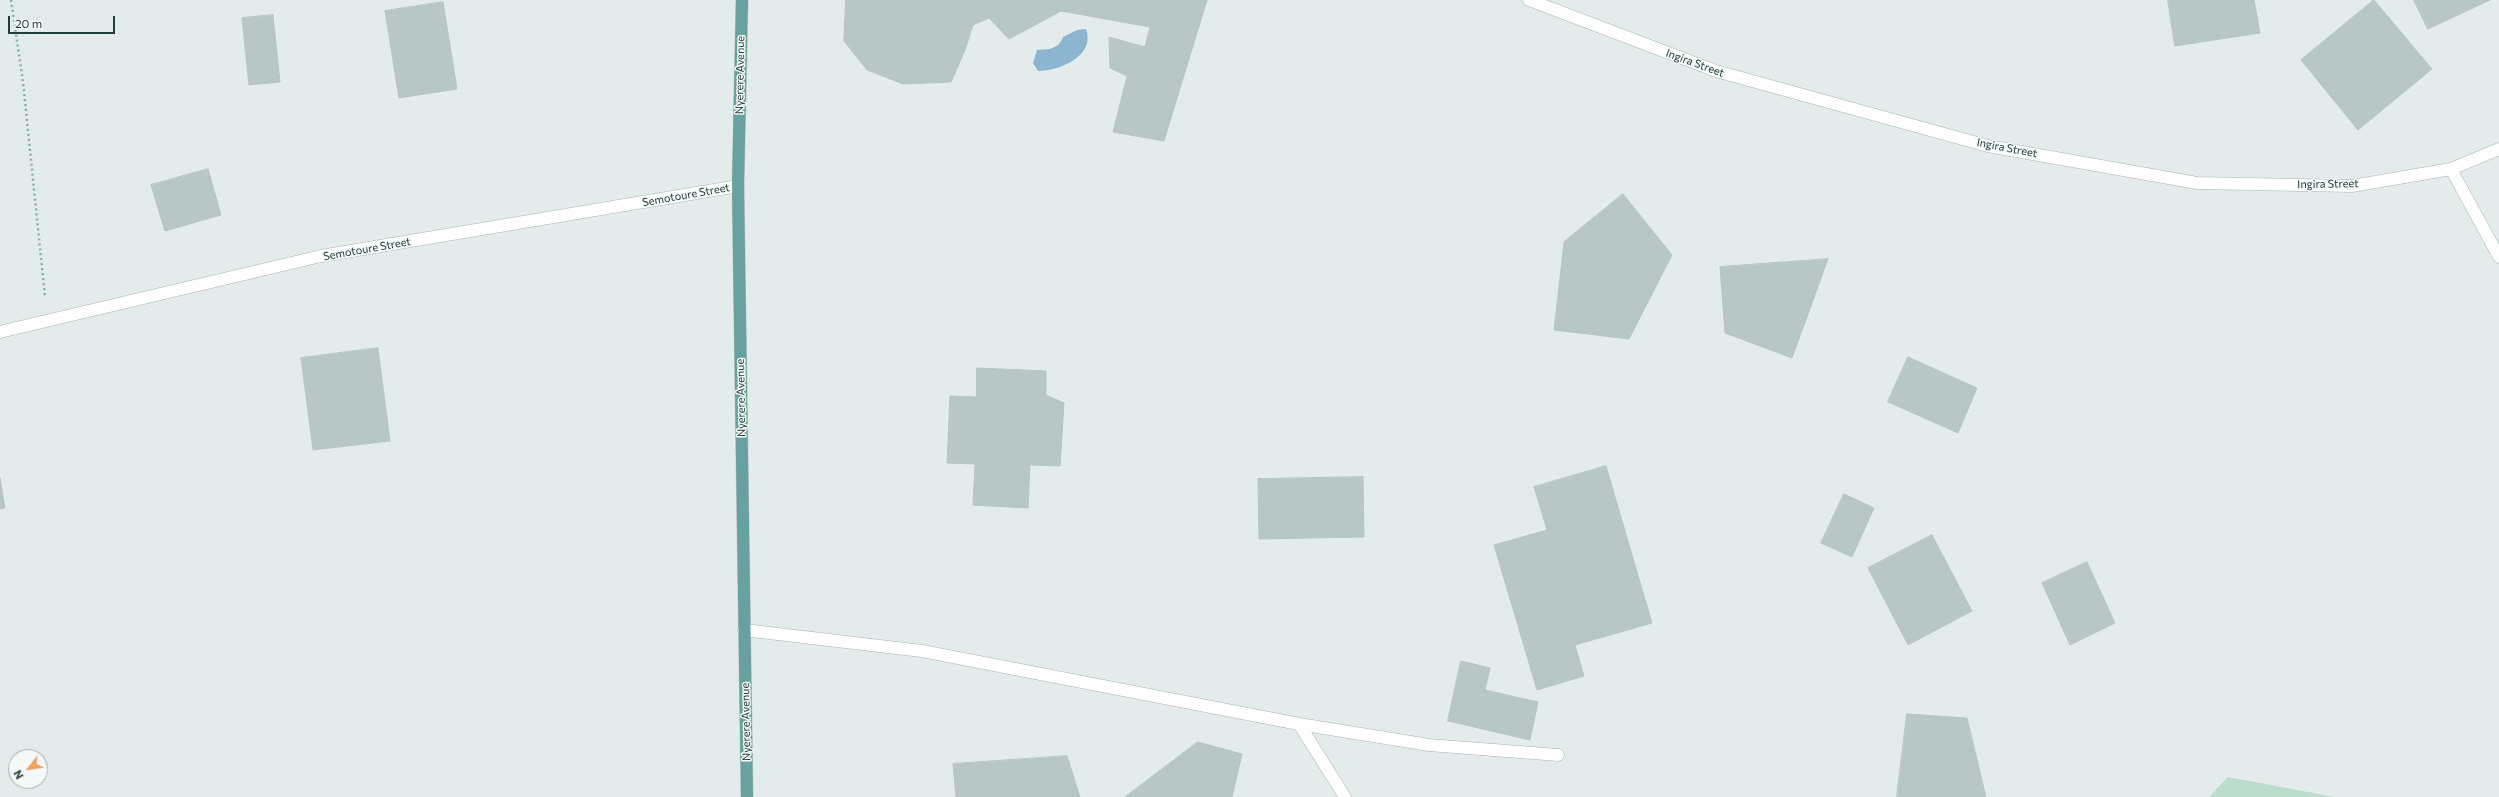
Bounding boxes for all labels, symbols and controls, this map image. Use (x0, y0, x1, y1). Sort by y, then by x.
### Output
scale bar (10, 8, 117, 34)
text: 20 m (15, 16, 42, 30)
street label: Nyerere Avenue (733, 36, 747, 114)
street label: Ingira Street (1664, 46, 1726, 80)
street label: Ingira Street (1976, 136, 2038, 160)
street label: Ingira Street (2297, 177, 2359, 191)
street label: Semotoure Street (641, 181, 731, 209)
street label: Semotoure Street (322, 235, 412, 263)
street label: Nyerere Avenue (734, 359, 748, 437)
street label: Nyerere Avenue (739, 683, 753, 761)
north arrow (8, 749, 48, 789)
text: N (10, 768, 26, 782)

